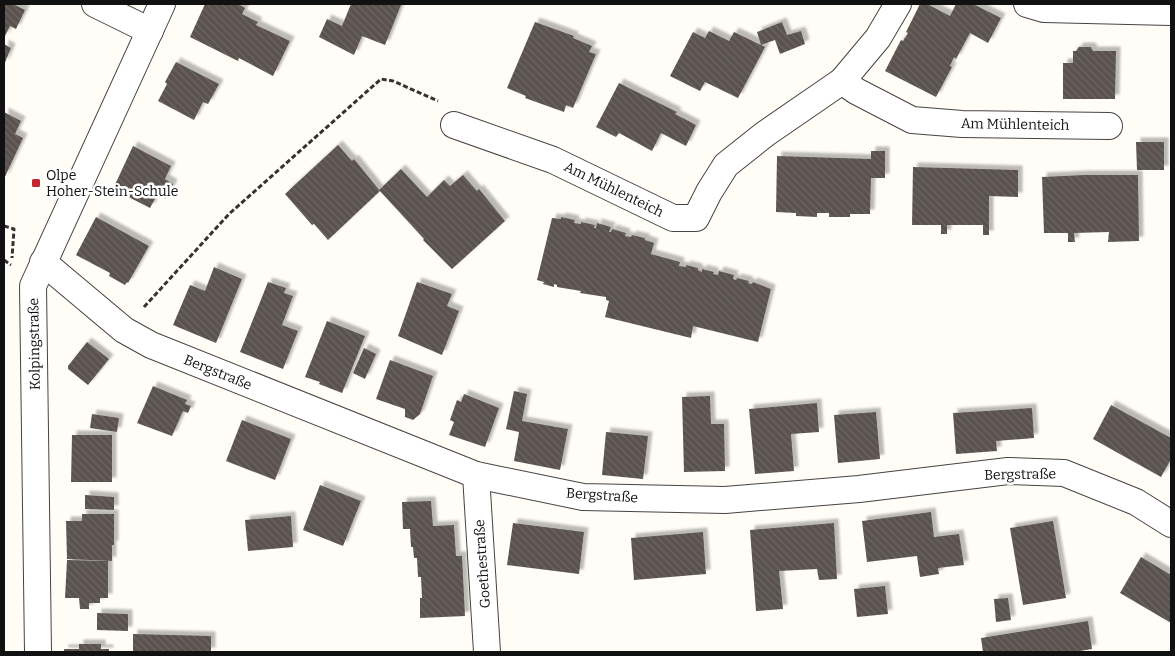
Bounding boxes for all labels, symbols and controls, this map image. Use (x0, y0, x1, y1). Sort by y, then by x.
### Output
street label: Am Mühlenteich (961, 115, 1070, 134)
street label: Am Mühlenteich (561, 158, 667, 221)
place label: Olpe Hoher-Stein-Schule (46, 167, 178, 200)
marker: Olpe Hoher-Stein-Schule (30, 177, 42, 189)
street label: Kolpingstraße (25, 298, 44, 390)
street label: Bergstraße (181, 351, 254, 394)
street label: Bergstraße (984, 465, 1056, 484)
street label: Bergstraße (565, 485, 638, 506)
street label: Goethestraße (471, 519, 494, 609)

